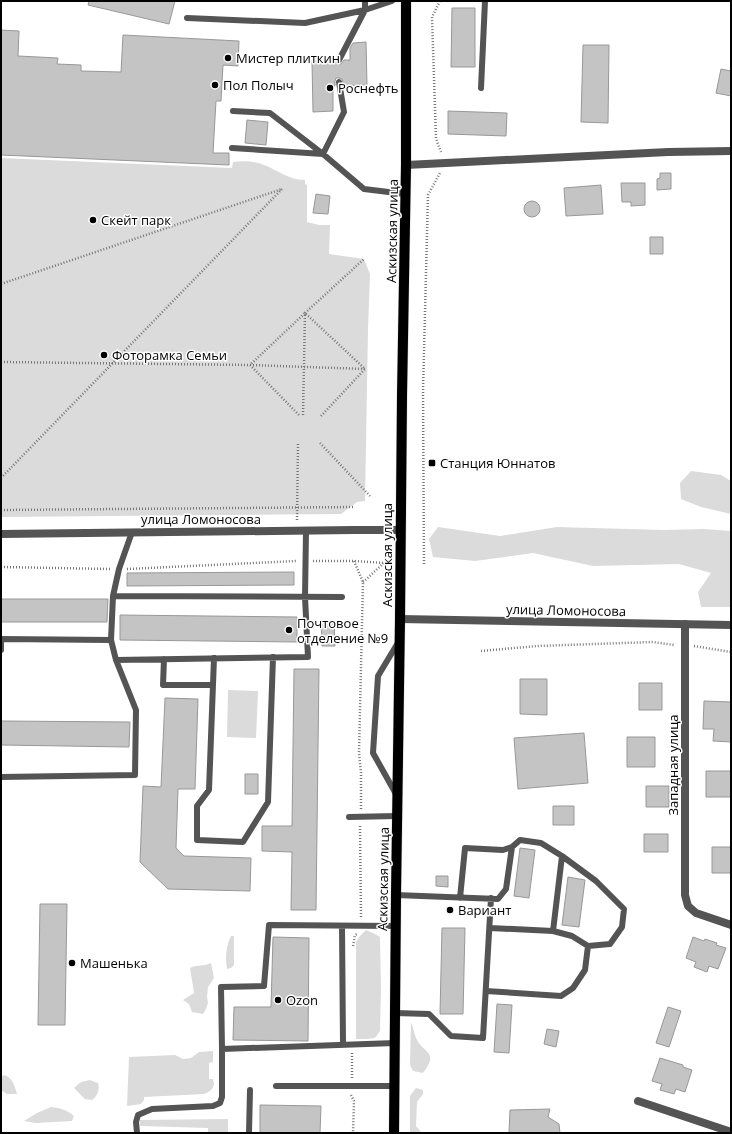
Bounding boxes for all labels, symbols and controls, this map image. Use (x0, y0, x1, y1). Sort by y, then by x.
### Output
place label: Мистер плиткин (236, 49, 340, 67)
marker: Мистер плиткин (223, 53, 233, 63)
place label: Пол Полыч (223, 76, 294, 94)
place label: Роснефть (338, 79, 398, 97)
marker: Пол Полыч (210, 80, 220, 90)
marker: Роснефть (325, 83, 335, 93)
street label: Аскизская улица (382, 179, 402, 283)
place label: Скейт парк (101, 211, 171, 229)
marker: Скейт парк (88, 215, 98, 225)
place label: Фоторамка Семьи (112, 346, 227, 364)
marker: Фоторамка Семьи (99, 350, 109, 360)
place label: Станция Юннатов (440, 454, 555, 472)
marker: Станция Юннатов (427, 458, 437, 468)
street label: Аскизская улица (378, 503, 396, 607)
street label: улица Ломоносова (141, 510, 261, 528)
street label: улица Ломоносова (506, 600, 626, 620)
place label: Почтовое отделение №9 (297, 614, 388, 647)
marker: Почтовое отделение №9 (284, 625, 294, 635)
street label: Западная улица (664, 714, 682, 816)
street label: Аскизская улица (373, 827, 393, 931)
place label: Вариант (458, 901, 511, 919)
marker: Вариант (445, 905, 455, 915)
place label: Машенька (80, 954, 148, 972)
marker: Машенька (67, 958, 77, 968)
place label: Ozon (286, 991, 318, 1009)
marker: Ozon (273, 995, 283, 1005)

